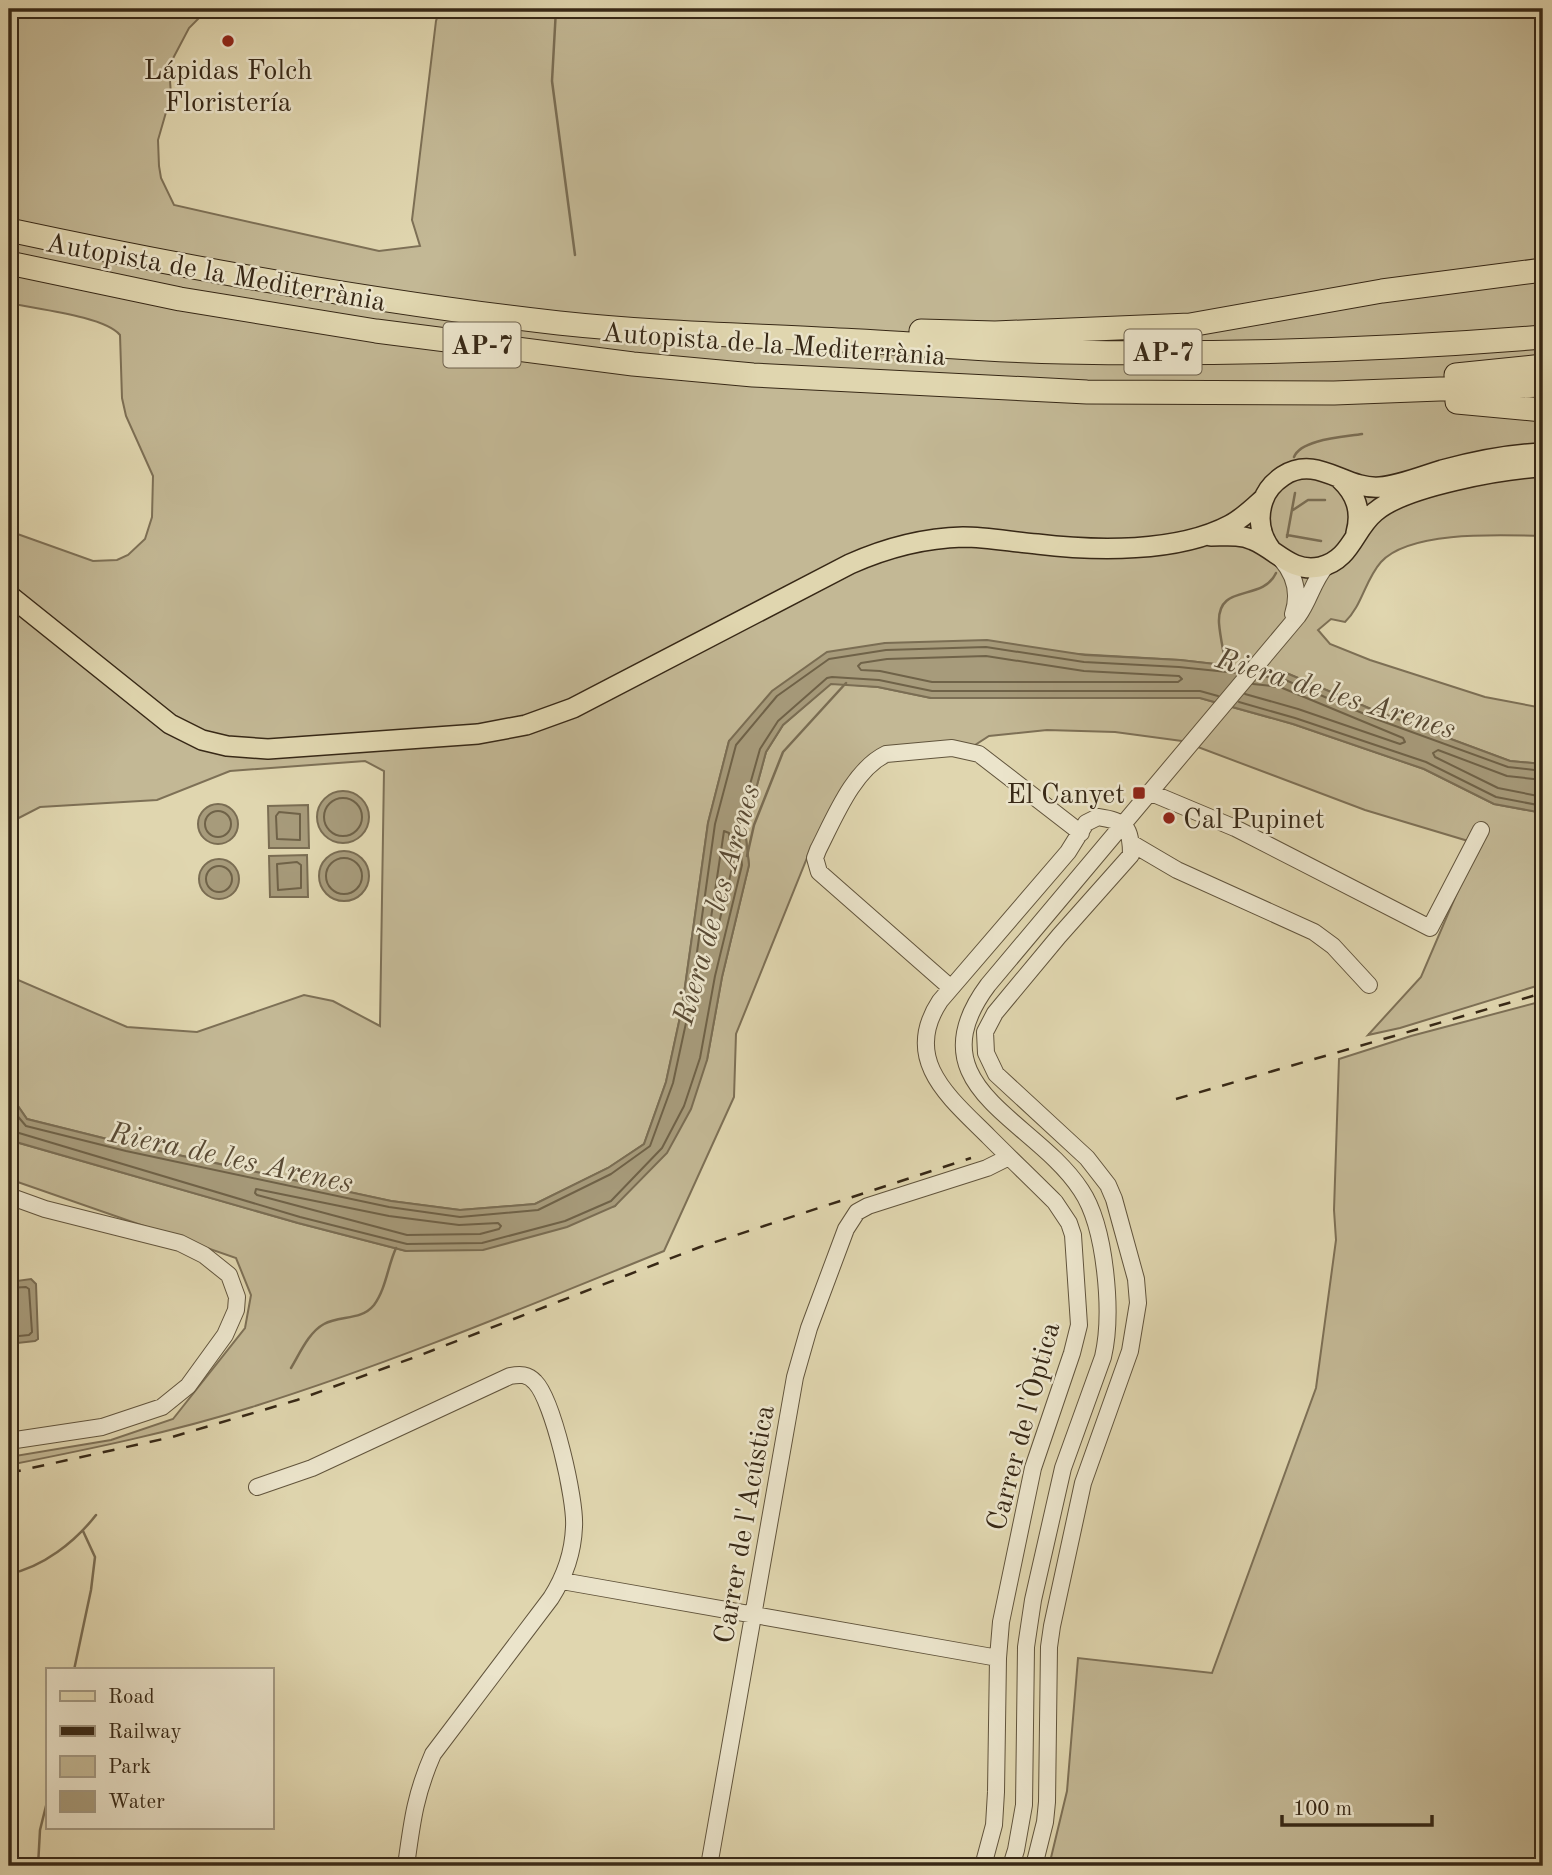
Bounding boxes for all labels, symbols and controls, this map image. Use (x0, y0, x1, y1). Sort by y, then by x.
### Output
marker: Lápidas Folch Floristería (220, 33, 236, 49)
place label: Lápidas Folch Floristería (144, 58, 312, 118)
street label: Autopista de la Mediterrània (43, 230, 388, 318)
street label: Autopista de la Mediterrània (601, 320, 947, 372)
road number: AP-7 (444, 322, 520, 368)
road number: AP-7 (1124, 330, 1202, 374)
water label: Riera de les Arenes (1211, 644, 1459, 746)
water label: Riera de les Arenes (669, 781, 767, 1029)
place label: El Canyet (1006, 782, 1125, 810)
marker: El Canyet (1131, 785, 1147, 801)
place label: Cal Pupinet (1183, 807, 1325, 835)
marker: Cal Pupinet (1161, 810, 1177, 826)
water label: Riera de les Arenes (105, 1118, 355, 1200)
street label: Carrer de l'Òptica (979, 1318, 1066, 1534)
street label: Carrer de l'Acústica (711, 1403, 781, 1646)
legend (46, 1668, 273, 1829)
text: Road (108, 1687, 155, 1708)
text: Railway (108, 1722, 182, 1743)
text: Park (108, 1757, 151, 1778)
scale bar (1282, 1784, 1433, 1828)
text: Water (108, 1792, 165, 1813)
text: 100 m (1293, 1799, 1352, 1820)

